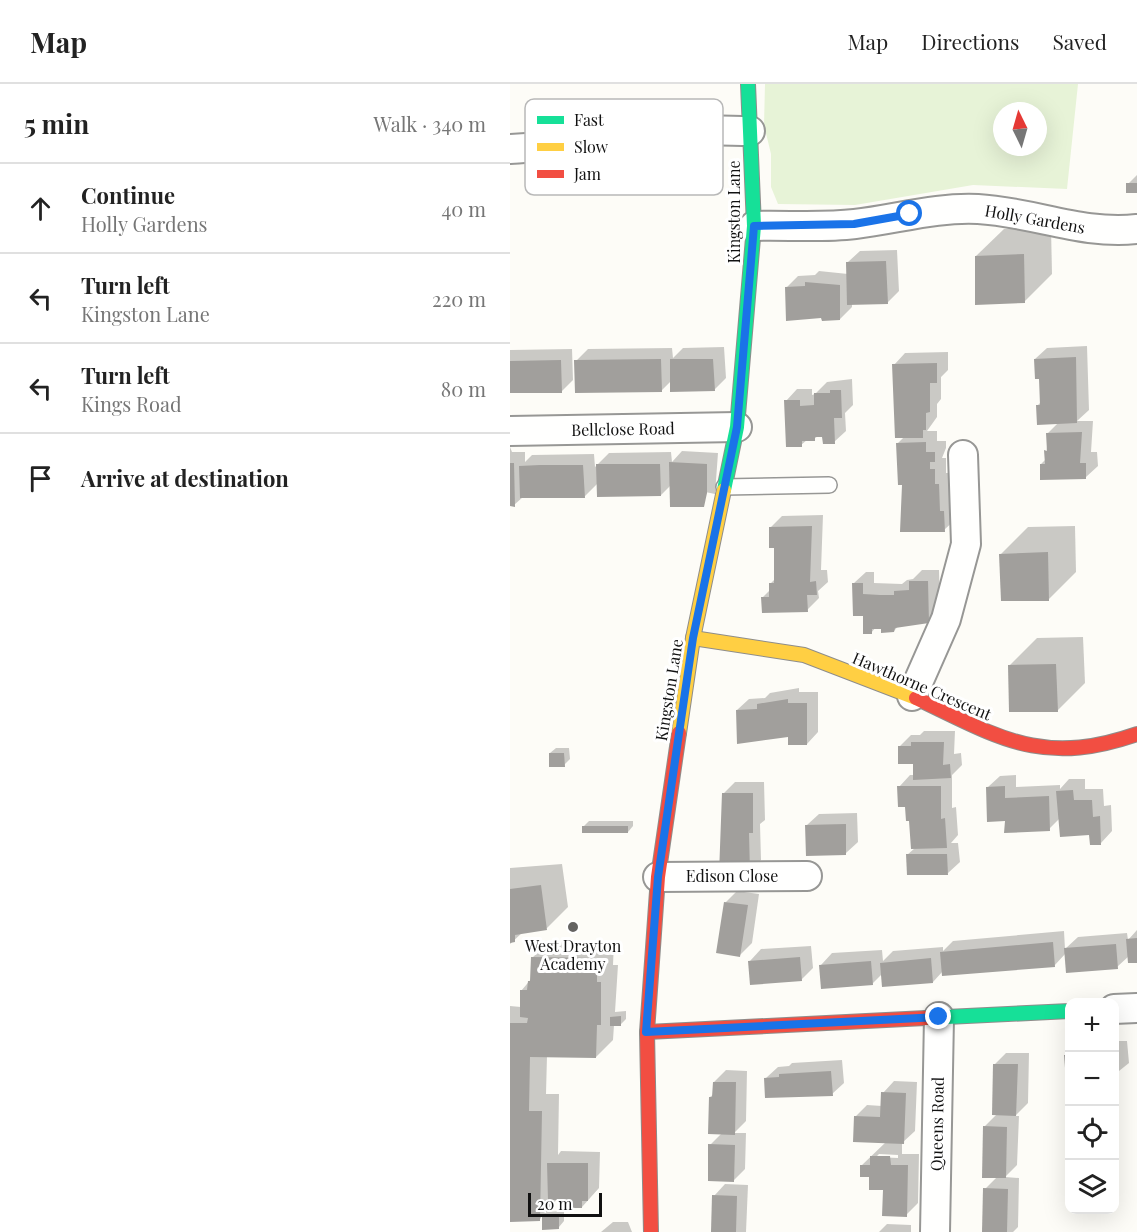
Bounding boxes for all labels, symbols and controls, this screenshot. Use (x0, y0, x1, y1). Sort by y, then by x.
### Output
text: Map (30, 23, 87, 60)
text: Map (847, 27, 888, 55)
text: Directions (921, 27, 1019, 55)
text: Saved (1052, 27, 1107, 55)
legend (525, 99, 723, 195)
north arrow (993, 102, 1047, 156)
text: 5 min (24, 106, 89, 141)
text: Fast (574, 109, 604, 130)
text: Walk · 340 m (374, 110, 486, 137)
text: Slow (574, 136, 609, 157)
street label: Kingston Lane (723, 160, 744, 264)
text: Jam (573, 163, 601, 184)
text: Continue (81, 180, 175, 210)
icon: ahead (24, 192, 57, 225)
text: 40 m (441, 195, 486, 222)
street label: Holly Gardens (983, 199, 1087, 238)
route start (896, 200, 922, 226)
text: Holly Gardens (81, 210, 208, 237)
text: Turn left (81, 270, 170, 300)
icon: left (24, 282, 57, 315)
text: 220 m (432, 285, 486, 312)
text: Kingston Lane (81, 300, 210, 327)
text: Turn left (81, 360, 170, 390)
icon: left (24, 372, 57, 405)
text: 80 m (441, 375, 486, 402)
text: Kings Road (81, 390, 182, 417)
street label: Bellclose Road (571, 417, 675, 440)
icon: arrive (24, 462, 57, 495)
text: Arrive at destination (81, 463, 289, 493)
street label: Kingston Lane (650, 637, 687, 742)
street label: Hawthorne Crescent (850, 647, 995, 724)
street label: Edison Close (686, 865, 778, 886)
marker: West Drayton Academy (566, 920, 580, 934)
place label: West Drayton Academy (524, 935, 622, 974)
map controls (1065, 998, 1119, 1214)
button: + (1065, 998, 1119, 1052)
route end (925, 1003, 951, 1029)
button: − (1065, 1052, 1119, 1106)
street label: Queens Road (925, 1077, 948, 1171)
button: locate (1065, 1106, 1119, 1160)
button: layers (1065, 1160, 1119, 1214)
scale bar (528, 1190, 602, 1218)
text: 20 m (537, 1193, 572, 1214)

